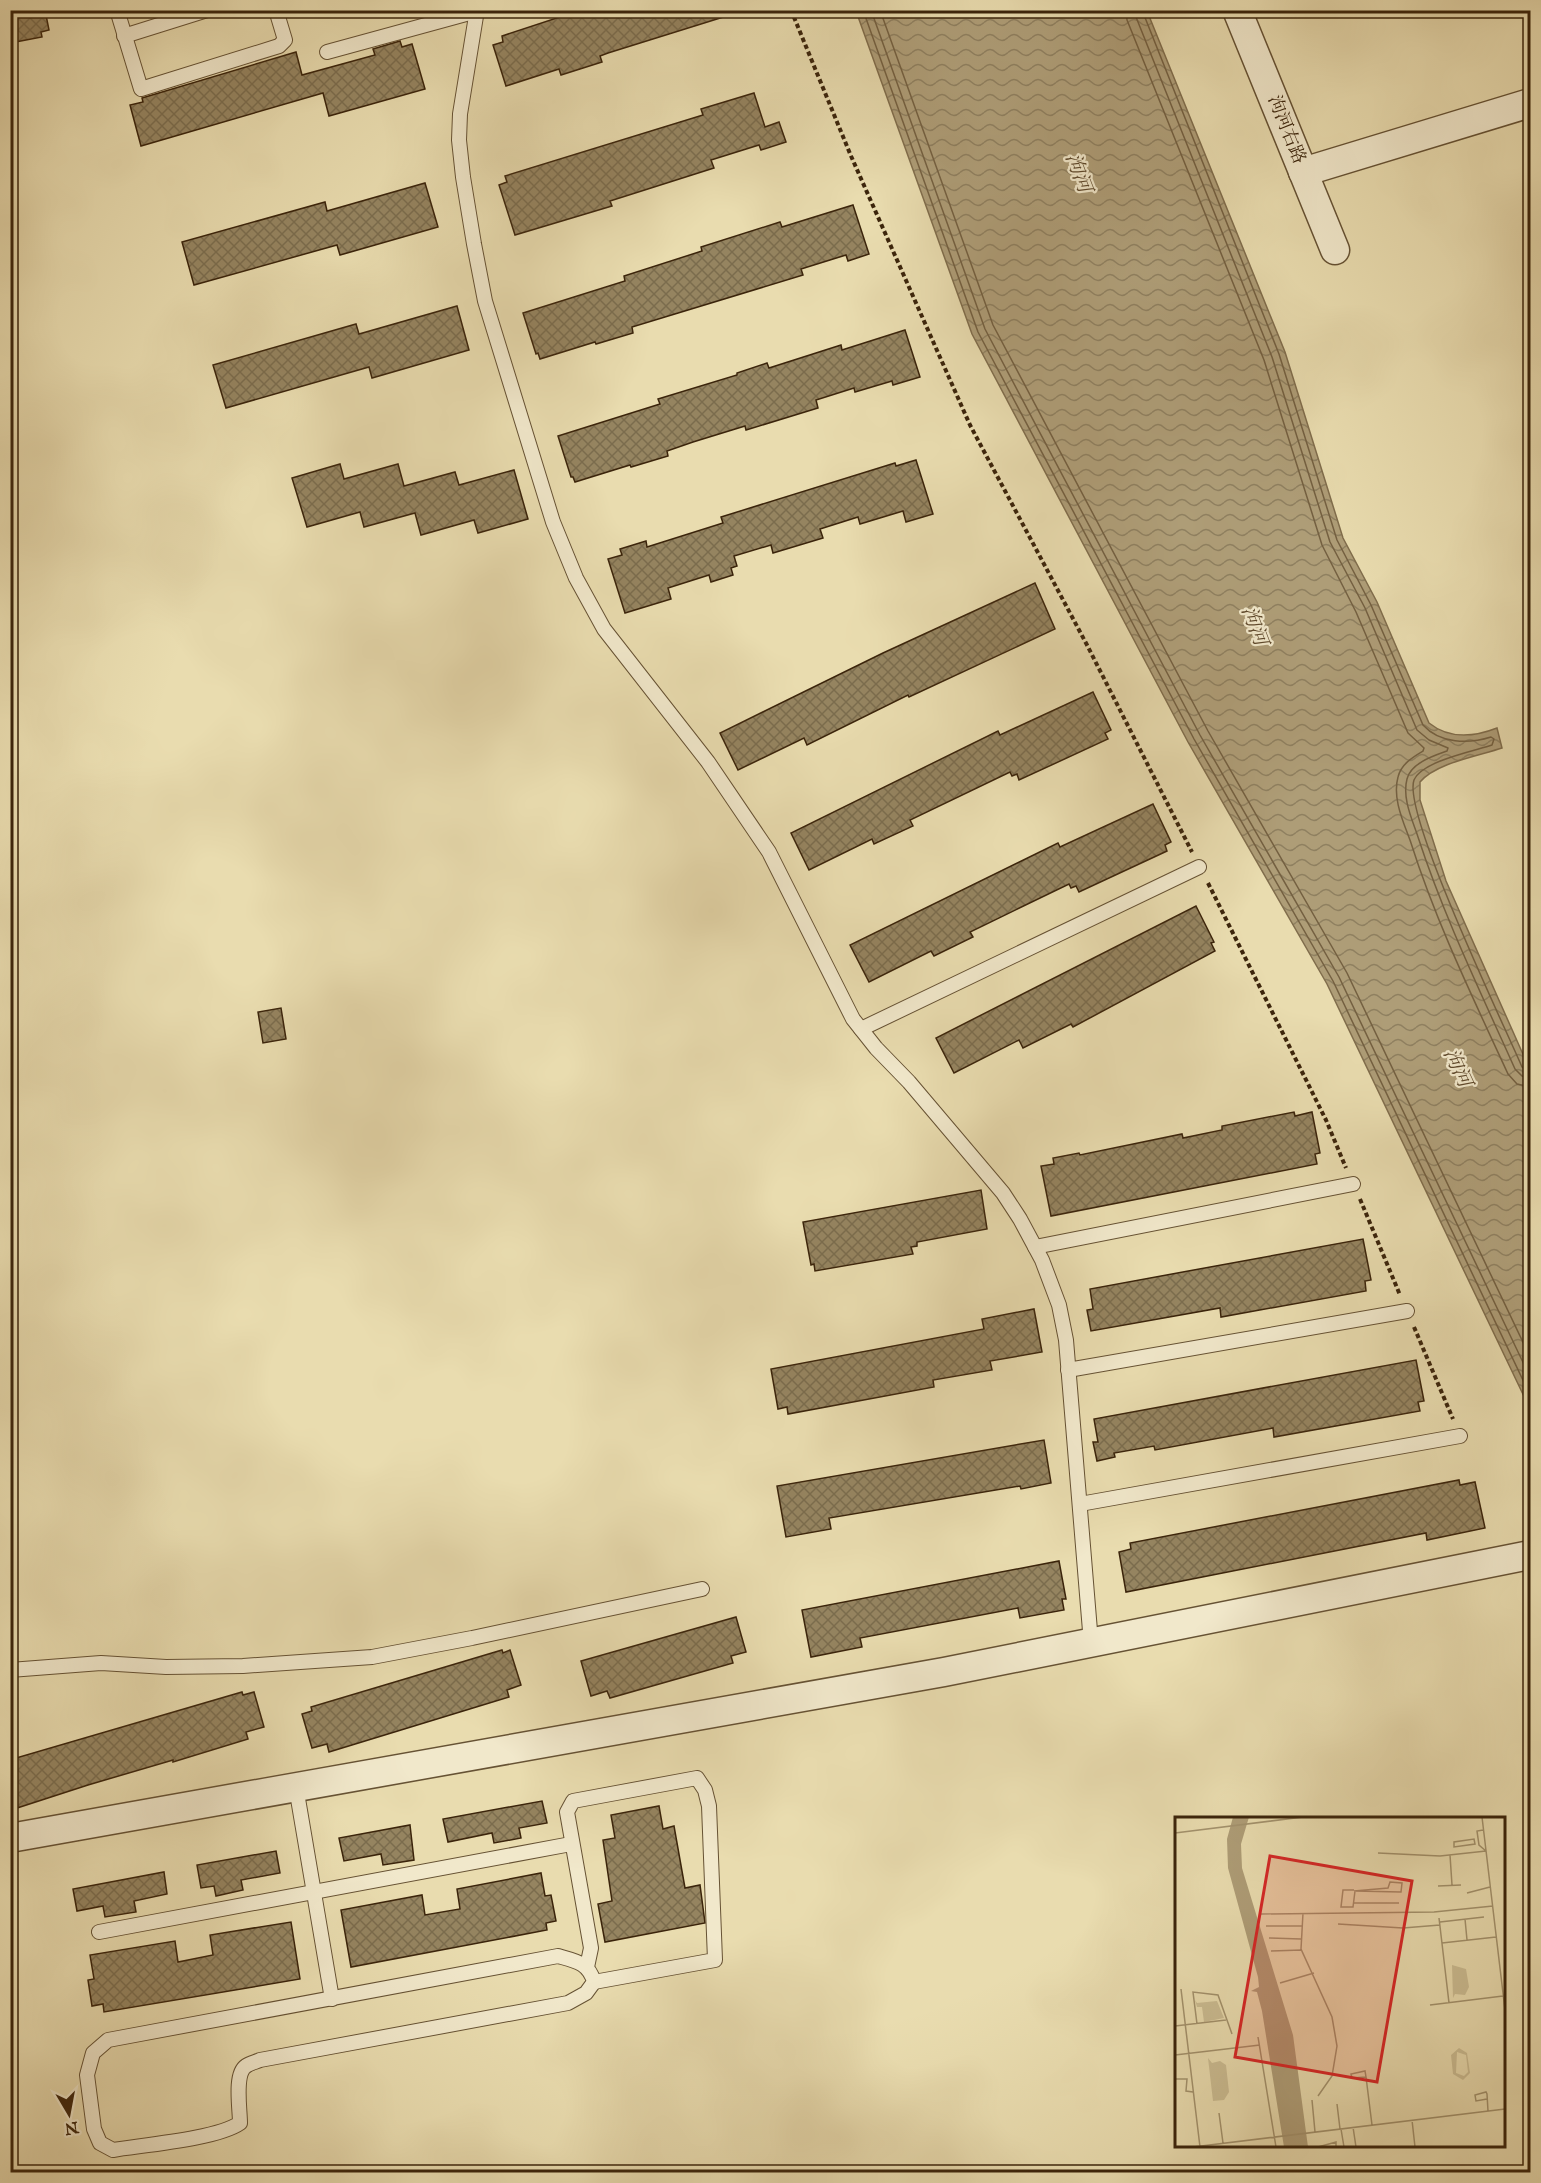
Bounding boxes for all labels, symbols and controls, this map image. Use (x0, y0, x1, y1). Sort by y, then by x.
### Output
street label: 泃河右路 (1262, 92, 1310, 168)
water label: 泃河 (1059, 150, 1098, 199)
water label: 泃河 (1235, 603, 1274, 652)
water label: 泃河 (1437, 1045, 1478, 1094)
inset map (1175, 1817, 1505, 2147)
north arrow (39, 2084, 99, 2144)
text: N (63, 2116, 81, 2138)

